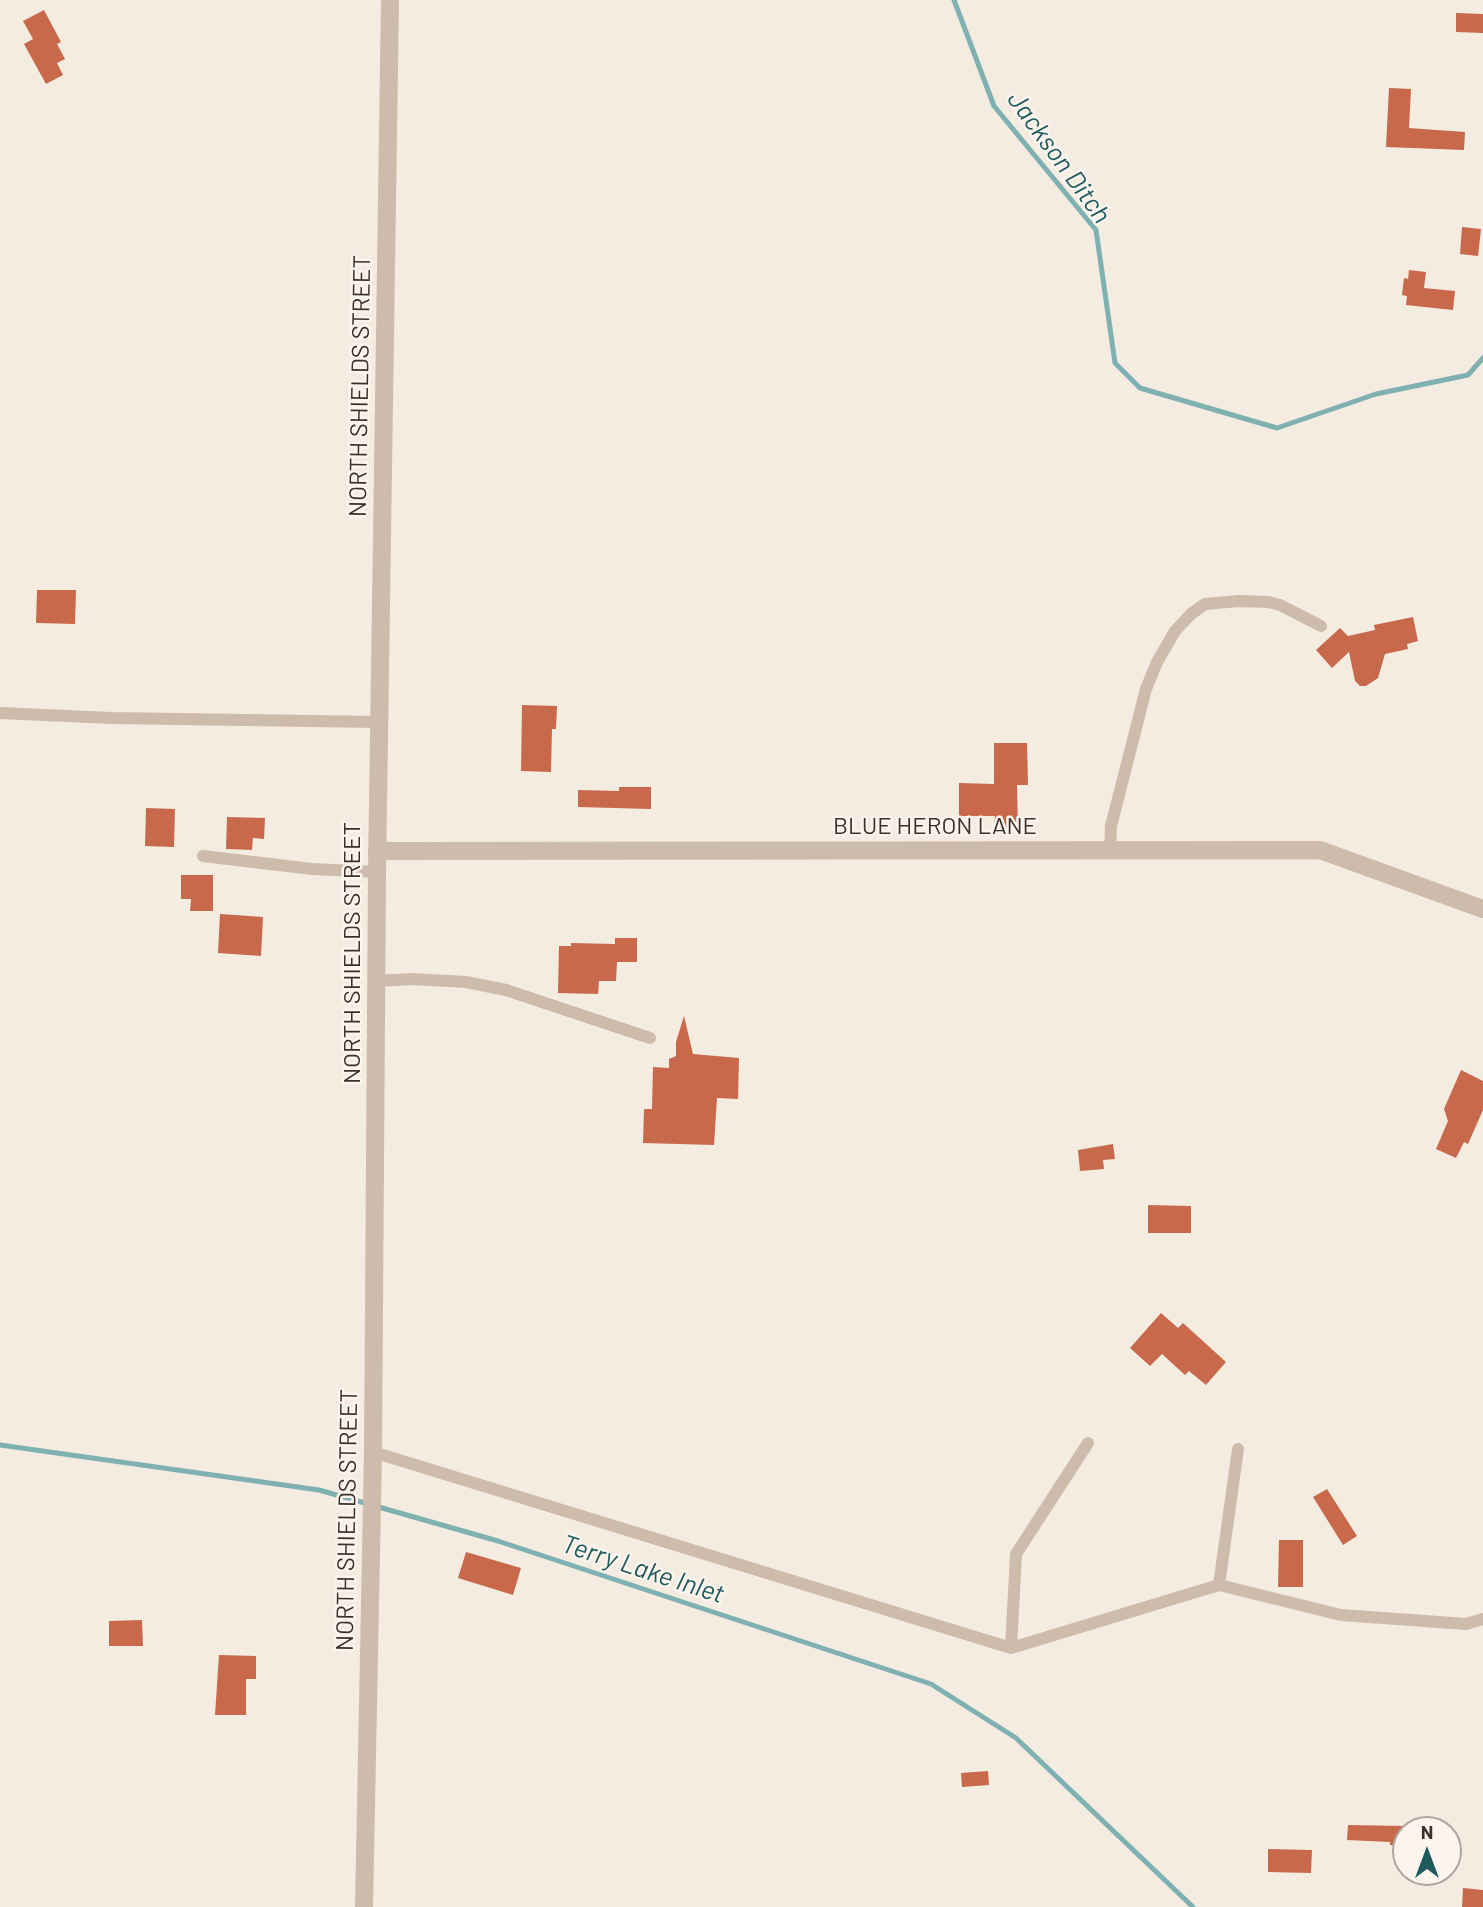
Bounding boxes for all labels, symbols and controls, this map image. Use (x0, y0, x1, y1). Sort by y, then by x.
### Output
water label: Jackson Ditch (1001, 85, 1117, 229)
street label: NORTH SHIELDS STREET (343, 255, 377, 517)
street label: BLUE HERON LANE (833, 812, 1037, 840)
street label: NORTH SHIELDS STREET (338, 822, 366, 1084)
street label: NORTH SHIELDS STREET (330, 1389, 364, 1651)
water label: Terry Lake Inlet (558, 1528, 728, 1610)
north arrow (1392, 1816, 1462, 1886)
text: N (1421, 1820, 1433, 1843)

